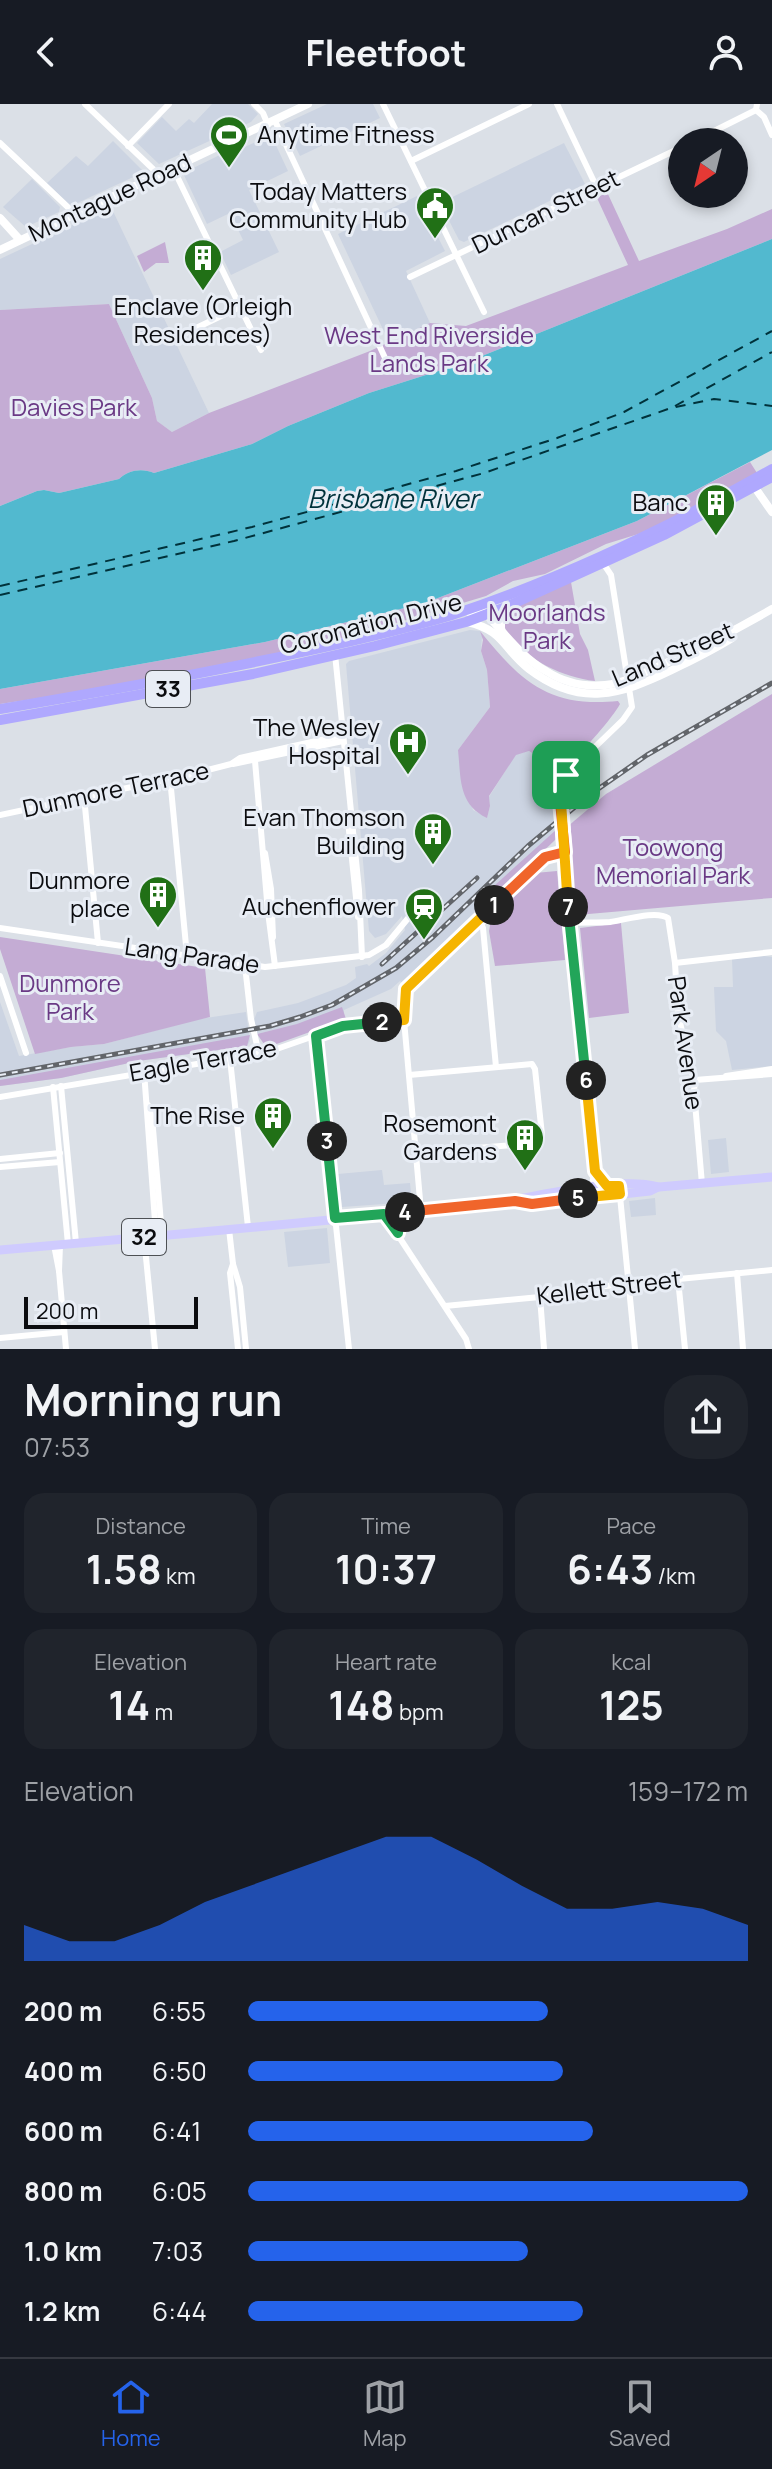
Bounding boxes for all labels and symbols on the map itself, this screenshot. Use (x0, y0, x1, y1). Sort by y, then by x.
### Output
sports icon: Anytime Fitness (208, 114, 250, 169)
place label: Anytime Fitness (257, 117, 435, 150)
north arrow (668, 128, 748, 208)
street label: Montague Road (23, 145, 196, 249)
street label: Duncan Street (466, 161, 625, 261)
place label: Today Matters Community Hub (229, 174, 407, 235)
public building icon: Today Matters Community Hub (414, 185, 456, 240)
building icon: Enclave (Orleigh Residences) (182, 237, 224, 292)
place label: Enclave (Orleigh Residences) (114, 289, 292, 350)
park label: West End Riverside Lands Park (324, 318, 534, 379)
park label: Davies Park (11, 390, 138, 423)
water label: Brisbane River (308, 480, 482, 516)
building icon: Banc (695, 482, 737, 537)
place label: Banc (632, 485, 688, 518)
street label: Coronation Drive (276, 584, 465, 661)
park label: Moorlands Park (488, 595, 606, 656)
street label: Land Street (606, 613, 738, 694)
road number: 33 (146, 671, 190, 707)
place label: The Wesley Hospital (253, 710, 380, 771)
hospital icon: The Wesley Hospital (387, 721, 429, 776)
pin (532, 741, 600, 809)
street label: Dunmore Terrace (19, 753, 212, 824)
place label: Evan Thomson Building (243, 800, 405, 861)
building icon: Evan Thomson Building (412, 811, 454, 866)
park label: Toowong Memorial Park (596, 830, 751, 891)
place label: Dunmore place (28, 863, 130, 924)
building icon: Dunmore place (137, 874, 179, 929)
pin: 1 (474, 885, 514, 925)
station icon: Auchenflower (403, 886, 445, 941)
pin: 7 (548, 887, 588, 927)
place label: Auchenflower (242, 889, 396, 922)
street label: Lang Parade (123, 929, 262, 980)
park label: Dunmore Park (19, 966, 121, 1027)
street label: Park Avenue (661, 974, 712, 1112)
pin: 2 (362, 1002, 402, 1042)
street label: Eagle Terrace (126, 1030, 279, 1089)
pin: 6 (566, 1060, 606, 1100)
building icon: The Rise (252, 1095, 294, 1150)
place label: The Rise (150, 1098, 245, 1131)
place label: Rosemont Gardens (383, 1106, 497, 1167)
building icon: Rosemont Gardens (504, 1117, 546, 1172)
pin: 3 (307, 1121, 347, 1161)
pin: 5 (558, 1178, 598, 1218)
pin: 4 (385, 1192, 425, 1232)
road number: 32 (122, 1219, 166, 1255)
street label: Kellett Street (535, 1261, 683, 1312)
scale bar (24, 1293, 198, 1329)

